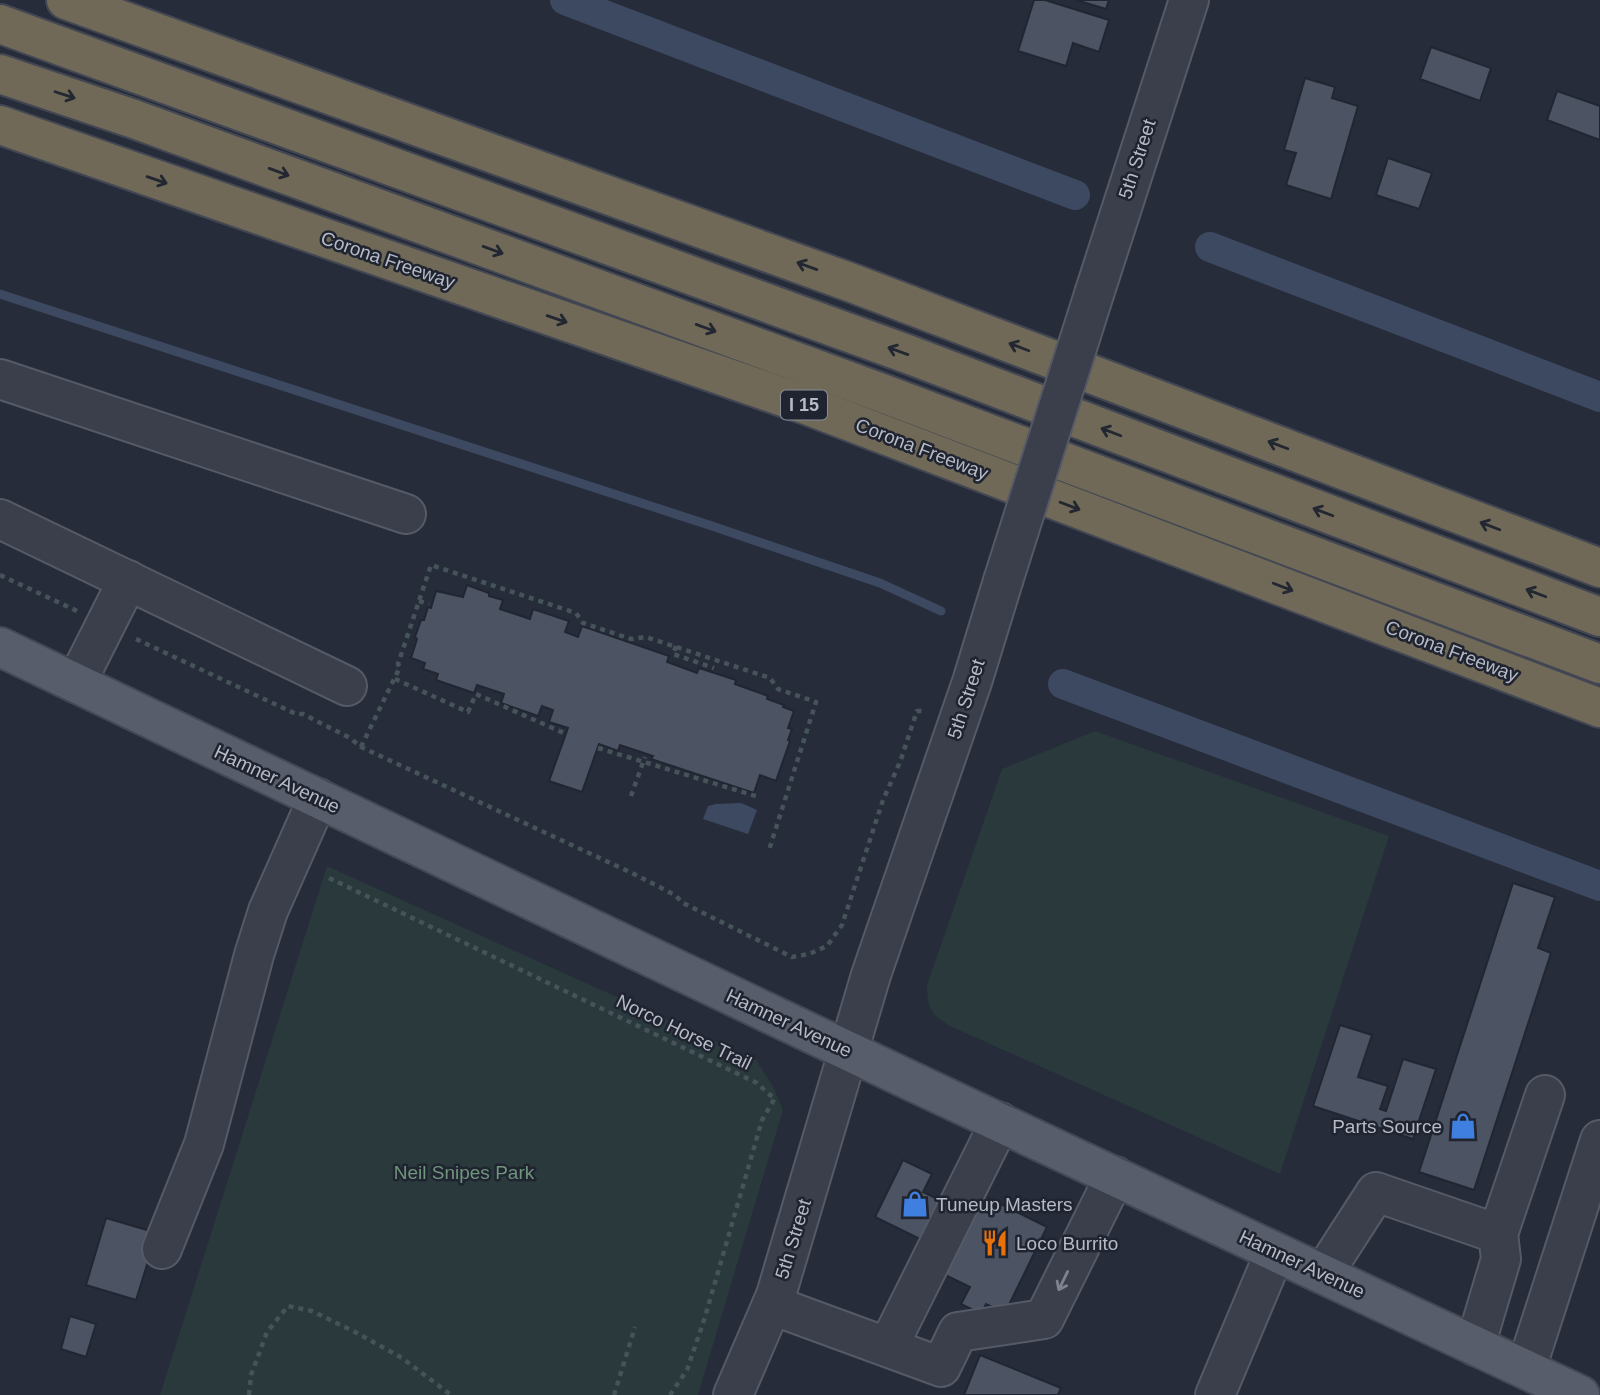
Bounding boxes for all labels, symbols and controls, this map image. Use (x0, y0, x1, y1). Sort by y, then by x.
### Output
one-way arrow (53, 90, 75, 103)
street label: 5th Street (1114, 116, 1160, 201)
one-way arrow (268, 166, 290, 179)
one-way arrow (145, 175, 167, 187)
street label: Corona Freeway (318, 227, 458, 293)
one-way arrow (481, 245, 503, 257)
one-way arrow (796, 259, 818, 272)
one-way arrow (546, 314, 568, 326)
one-way arrow (695, 323, 717, 335)
one-way arrow (1009, 339, 1031, 352)
one-way arrow (887, 344, 909, 356)
road number: I 15 (781, 390, 827, 419)
street label: Corona Freeway (853, 414, 992, 484)
one-way arrow (1100, 424, 1122, 437)
one-way arrow (1267, 438, 1289, 450)
one-way arrow (1059, 500, 1080, 513)
one-way arrow (1313, 505, 1335, 517)
one-way arrow (1480, 519, 1502, 531)
one-way arrow (1271, 582, 1293, 594)
one-way arrow (1526, 585, 1548, 598)
street label: Corona Freeway (1383, 616, 1522, 686)
street label: 5th Street (943, 656, 989, 741)
street label: Hamner Avenue (211, 741, 343, 817)
street label: Hamner Avenue (723, 985, 855, 1061)
street label: Norco Horse Trail (613, 990, 755, 1074)
shop icon: Parts Source (1448, 1111, 1478, 1141)
place label: Parts Source (1332, 1116, 1442, 1137)
park label: Neil Snipes Park (394, 1162, 535, 1183)
shop icon: Tuneup Masters (900, 1189, 930, 1219)
place label: Tuneup Masters (936, 1194, 1073, 1215)
street label: 5th Street (771, 1196, 815, 1281)
street label: Hamner Avenue (1236, 1226, 1368, 1302)
restaurant icon: Loco Burrito (980, 1228, 1010, 1258)
place label: Loco Burrito (1016, 1233, 1118, 1254)
one-way arrow (1055, 1270, 1069, 1291)

